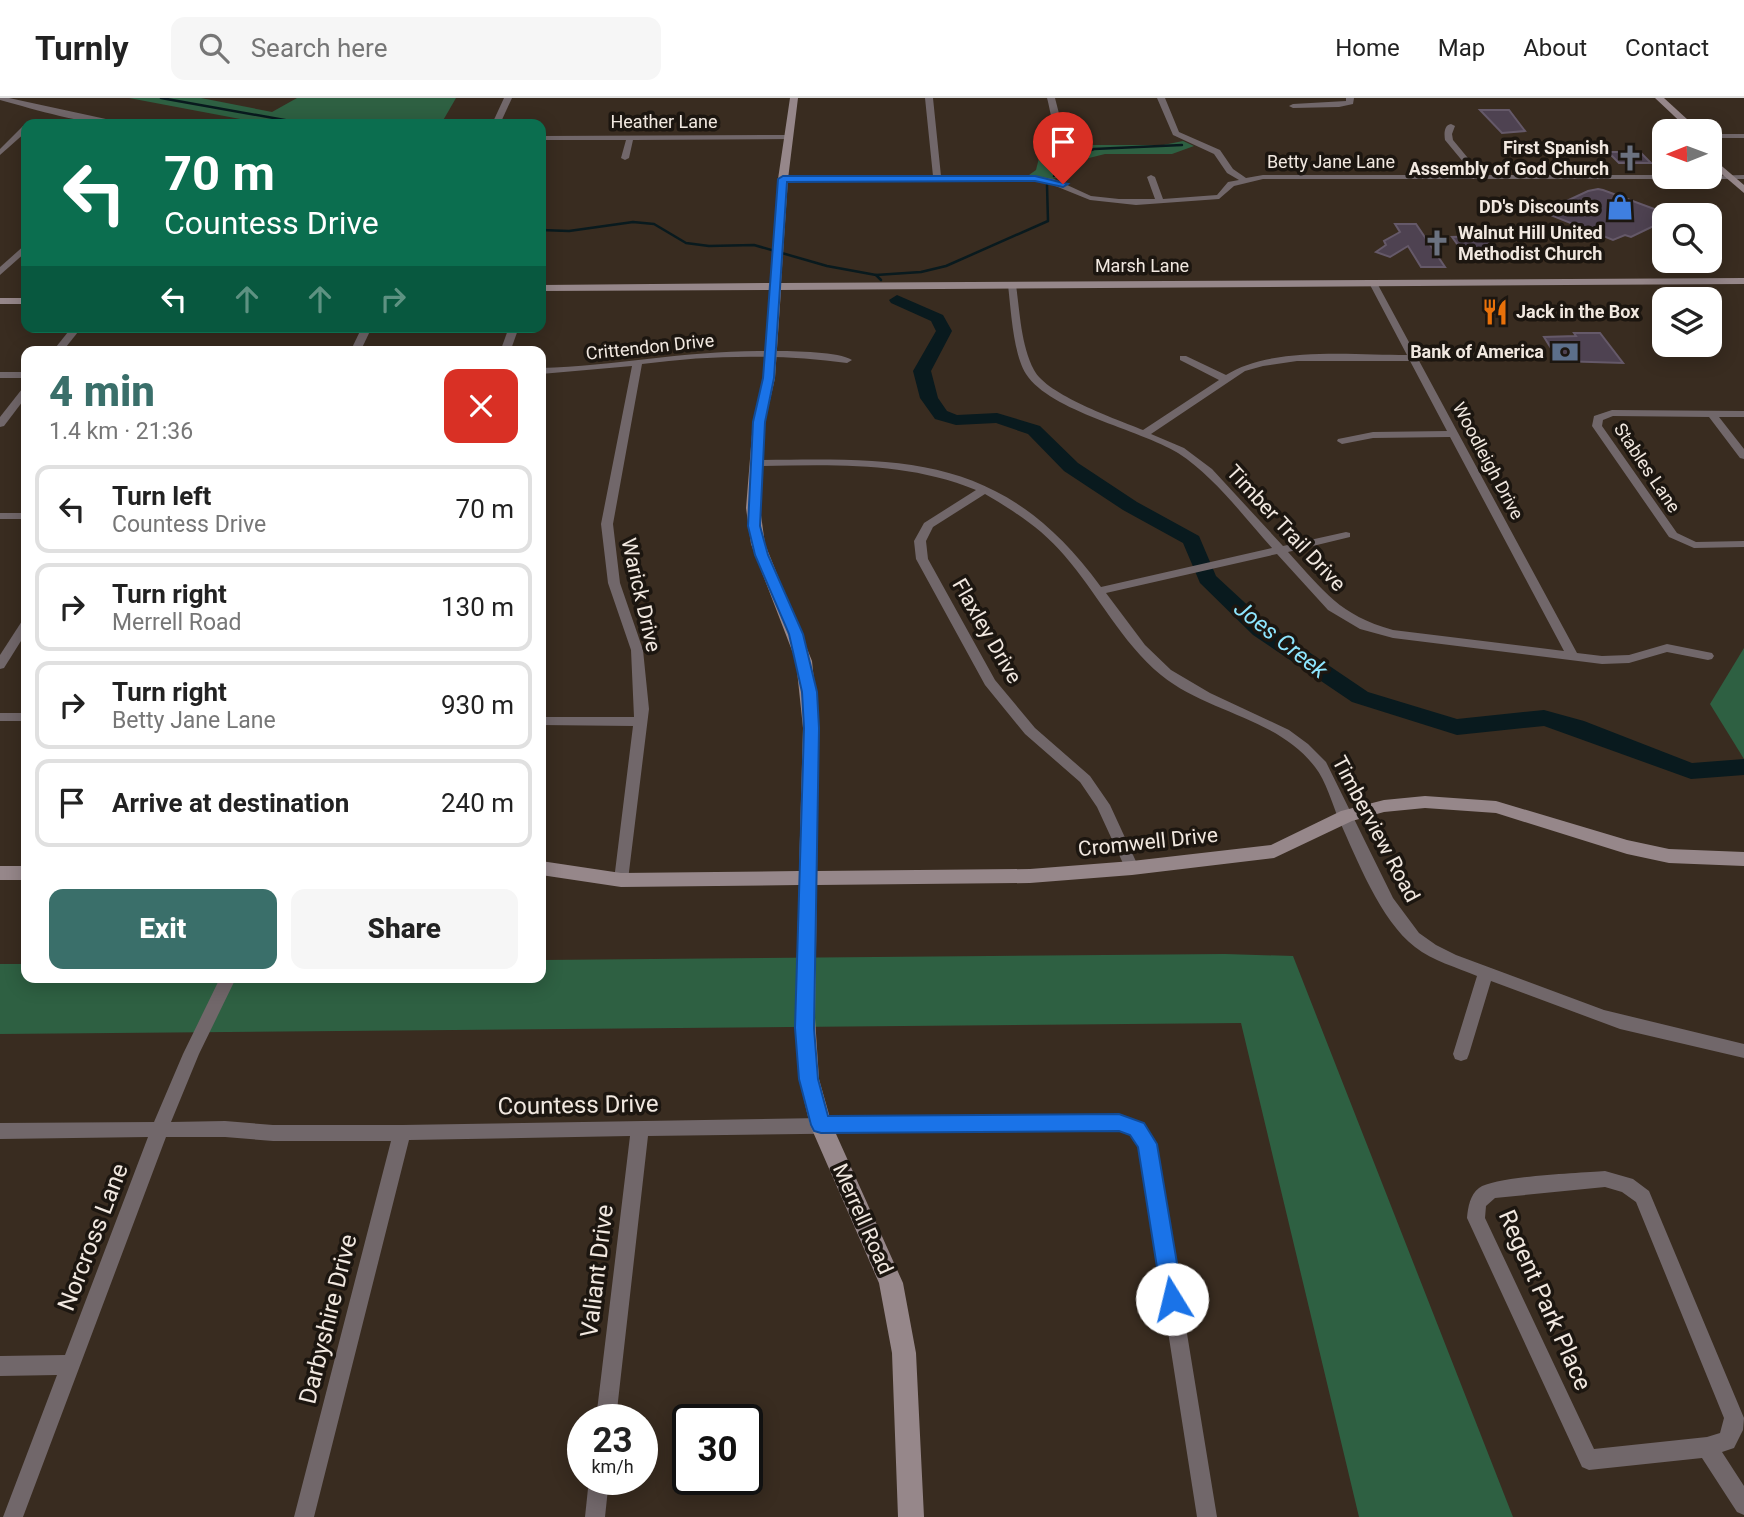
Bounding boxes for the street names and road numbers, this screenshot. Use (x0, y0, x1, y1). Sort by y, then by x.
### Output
street label: Heather Lane (610, 111, 718, 132)
street label: Betty Jane Lane (1267, 151, 1395, 172)
street label: Marsh Lane (1095, 255, 1189, 276)
street label: Crittendon Drive (585, 329, 715, 364)
street label: Woodleigh Drive (1449, 399, 1528, 523)
street label: Stables Lane (1610, 419, 1685, 516)
street label: Timber Trail Drive (1222, 460, 1350, 596)
street label: Warick Drive (616, 536, 666, 654)
street label: Flaxley Drive (947, 574, 1027, 688)
street label: Timberview Road (1327, 752, 1425, 906)
street label: Cromwell Drive (1077, 823, 1219, 861)
street label: Countess Drive (497, 1090, 659, 1120)
street label: Norcross Lane (52, 1159, 134, 1315)
street label: Merrell Road (828, 1160, 898, 1278)
street label: Valiant Drive (575, 1203, 619, 1339)
street label: Regent Park Place (1493, 1205, 1597, 1395)
street label: Darbyshire Drive (293, 1231, 363, 1407)

